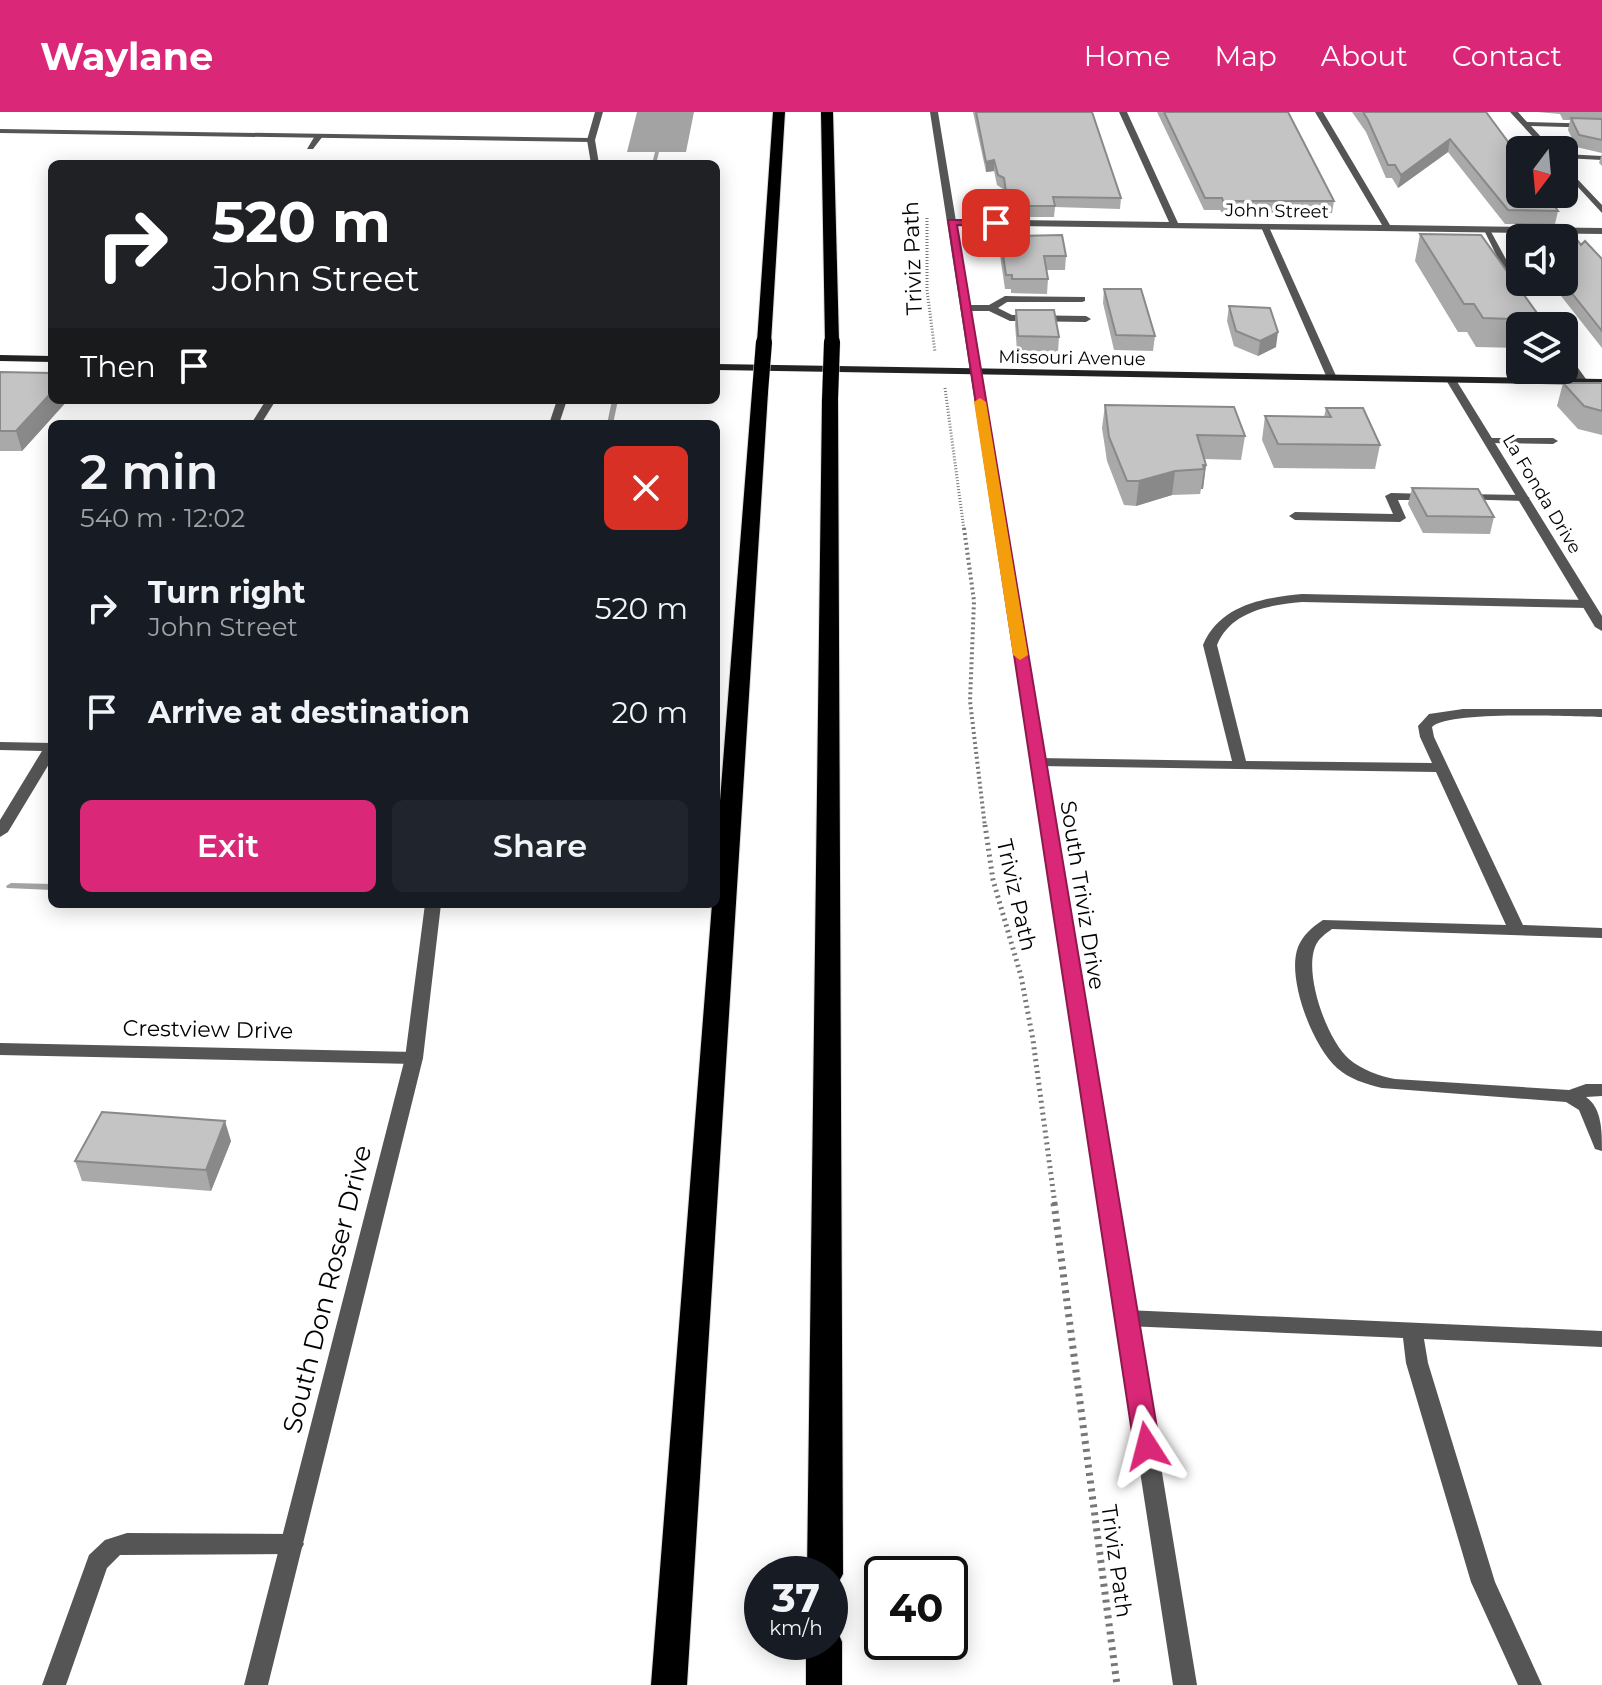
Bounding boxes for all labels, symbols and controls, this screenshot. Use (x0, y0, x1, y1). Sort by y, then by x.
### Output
text: Waylane (40, 33, 213, 80)
text: Home (1084, 39, 1171, 73)
text: Map (1215, 39, 1277, 73)
text: About (1321, 39, 1408, 73)
text: Contact (1452, 39, 1562, 73)
north arrow (1506, 136, 1578, 208)
map controls (1506, 136, 1578, 384)
text: 520 m (212, 188, 391, 256)
pin (962, 189, 1030, 257)
icon: right (80, 192, 184, 296)
street label: John Street (1224, 199, 1329, 223)
street label: Triviz Path (897, 201, 928, 315)
icon: arrive (974, 201, 1018, 245)
button: sound (1506, 224, 1578, 296)
text: John Street (212, 256, 420, 300)
button: layers (1506, 312, 1578, 384)
icon: arrive (172, 344, 216, 388)
street label: Missouri Avenue (998, 346, 1146, 370)
text: Then (80, 348, 156, 385)
street label: La Fonda Drive (1498, 430, 1586, 558)
text: 2 min (80, 443, 218, 501)
button: close (604, 446, 688, 530)
text: 540 m · 12:02 (80, 502, 245, 534)
text: Turn right (148, 574, 305, 611)
icon: right (80, 586, 124, 630)
text: 520 m (595, 590, 688, 627)
text: John Street (148, 611, 298, 643)
icon: arrive (80, 690, 124, 734)
text: Arrive at destination (148, 694, 470, 731)
text: 20 m (611, 694, 688, 731)
street label: South Triviz Drive (1054, 799, 1111, 992)
button: Exit (80, 800, 376, 892)
button: Share (392, 800, 688, 892)
street label: Triviz Path (991, 837, 1042, 954)
street label: Crestview Drive (123, 1015, 293, 1044)
street label: South Don Roser Drive (276, 1142, 378, 1436)
position arrow (1105, 1404, 1189, 1488)
street label: Triviz Path (1095, 1503, 1138, 1619)
speed limit sign: 40 (864, 1556, 968, 1660)
text: 37 (772, 1573, 820, 1622)
text: km/h (769, 1616, 823, 1640)

